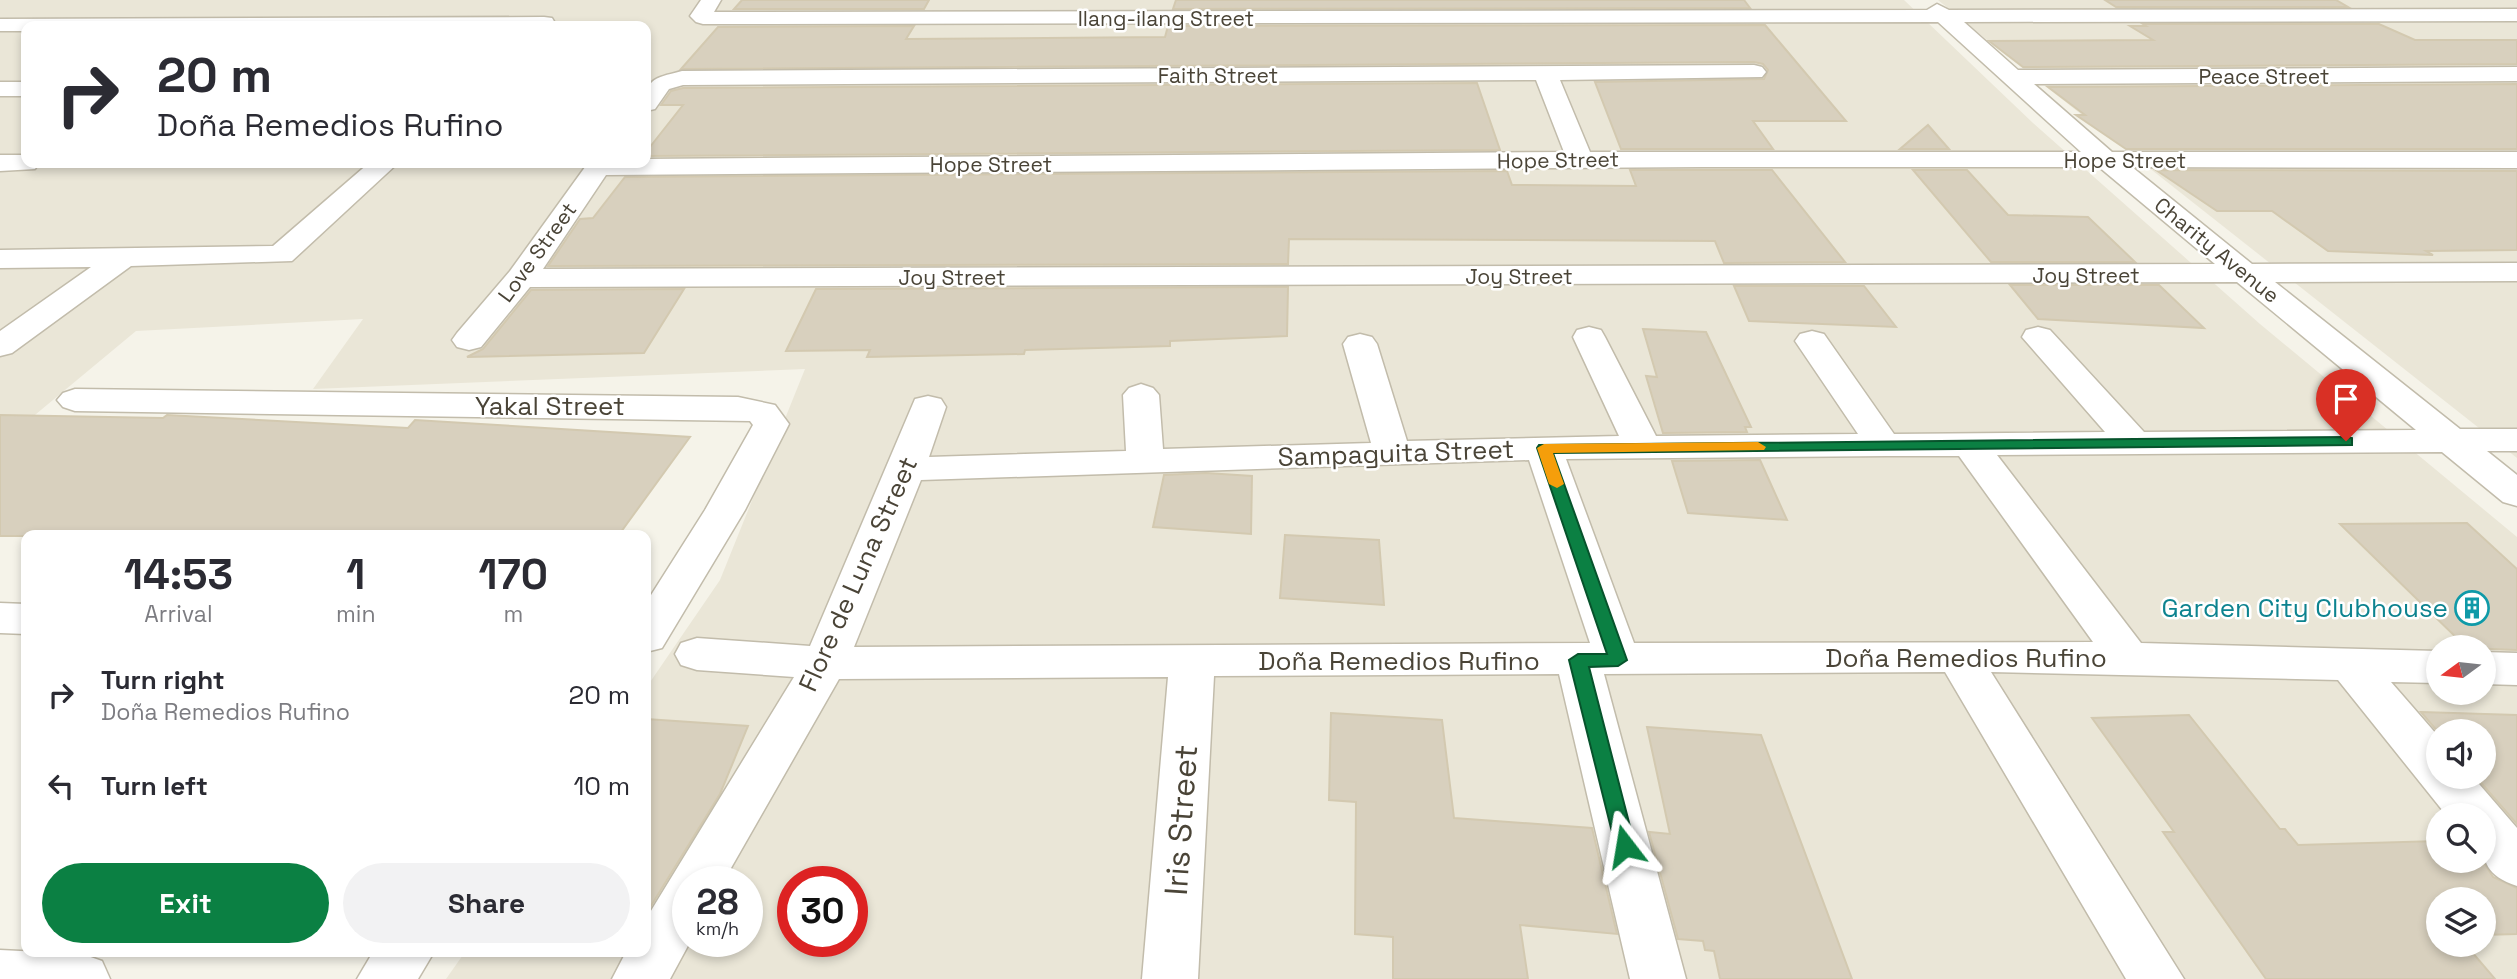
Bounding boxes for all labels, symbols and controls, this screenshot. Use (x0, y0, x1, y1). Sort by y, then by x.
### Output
street label: Ilang-ilang Street (1078, 5, 1254, 32)
text: 20 m (157, 44, 272, 106)
icon: right (42, 49, 133, 140)
street label: Faith Street (1158, 62, 1278, 89)
street label: Peace Street (2198, 63, 2330, 90)
text: Doña Remedios Rufino (157, 105, 504, 145)
street label: Hope Street (1497, 145, 1619, 175)
street label: Hope Street (2064, 147, 2186, 174)
street label: Hope Street (930, 151, 1052, 178)
street label: Charity Avenue (2149, 191, 2285, 309)
street label: Love Street (492, 197, 582, 307)
street label: Joy Street (2032, 262, 2140, 289)
street label: Joy Street (1465, 263, 1573, 290)
street label: Joy Street (898, 264, 1006, 291)
pin (2316, 369, 2376, 441)
icon: arrive (2327, 380, 2365, 418)
street label: Yakal Street (475, 389, 625, 423)
street label: Sampaguita Street (1277, 432, 1515, 474)
street label: Flore de Luna Street (791, 451, 925, 697)
text: 14:53 (124, 548, 233, 601)
text: 1 (346, 548, 365, 601)
text: 170 (479, 548, 548, 601)
building icon: Garden City Clubhouse (2453, 589, 2491, 627)
place label: Garden City Clubhouse (2161, 591, 2448, 625)
text: Arrival (144, 599, 213, 629)
text: min (336, 599, 376, 629)
text: m (503, 599, 523, 629)
north arrow (2426, 635, 2496, 705)
map controls (2426, 635, 2496, 957)
street label: Doña Remedios Rufino (1825, 641, 2107, 675)
street label: Doña Remedios Rufino (1258, 644, 1540, 678)
text: Turn right (101, 663, 225, 697)
icon: right (42, 676, 80, 714)
text: 20 m (569, 678, 630, 712)
text: Doña Remedios Rufino (101, 697, 350, 727)
button: sound (2426, 719, 2496, 789)
street label: Iris Street (1156, 743, 1206, 897)
icon: left (42, 767, 80, 805)
text: Turn left (101, 769, 208, 803)
text: 10 m (573, 769, 630, 803)
button: search (2426, 803, 2496, 873)
position arrow (1588, 809, 1662, 883)
button: Exit (42, 863, 329, 943)
button: Share (343, 863, 630, 943)
speed limit sign: 30 (777, 866, 868, 957)
text: 28 (697, 880, 738, 924)
button: layers (2426, 887, 2496, 957)
text: km/h (696, 917, 739, 940)

